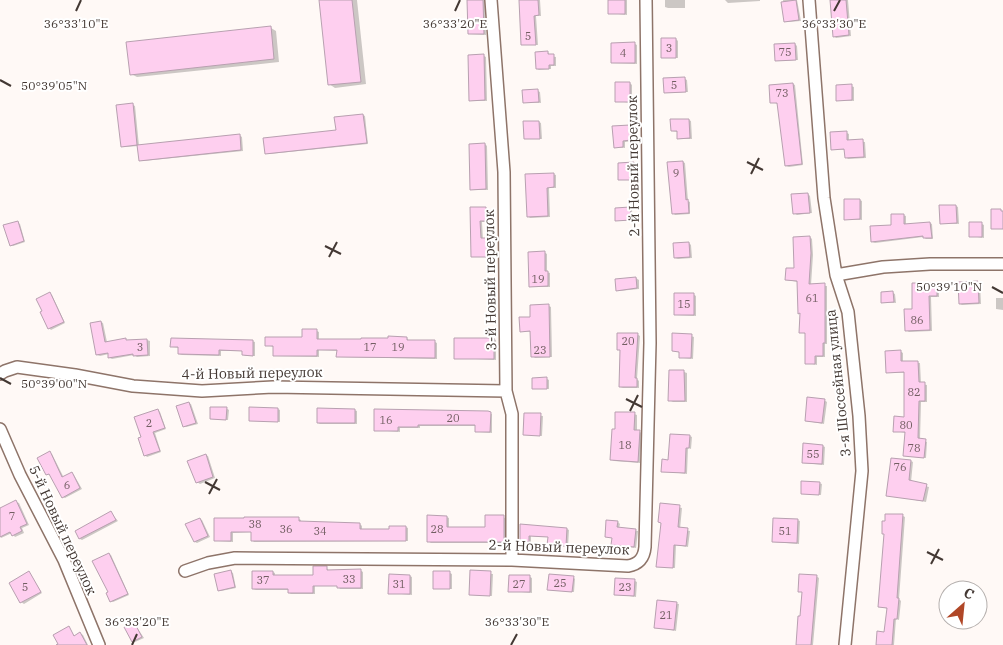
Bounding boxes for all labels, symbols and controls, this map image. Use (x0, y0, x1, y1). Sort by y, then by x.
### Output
text: 36°33'10"E (44, 16, 108, 31)
text: 36°33'20"E (423, 16, 487, 31)
text: 36°33'30"E (802, 16, 866, 31)
house number: 5 (525, 29, 531, 43)
house number: 3 (666, 41, 672, 55)
house number: 75 (778, 45, 792, 59)
house number: 4 (620, 46, 627, 60)
text: 50°39'05"N (21, 78, 87, 93)
house number: 5 (671, 78, 677, 92)
house number: 73 (775, 86, 789, 100)
street label: 2-й Новый переулок (623, 95, 643, 237)
house number: 9 (673, 166, 679, 180)
street label: 3-й Новый переулок (480, 209, 500, 351)
house number: 19 (531, 272, 545, 286)
text: 50°39'10"N (916, 279, 982, 294)
house number: 61 (805, 291, 819, 305)
house number: 15 (677, 297, 691, 311)
street label: 3-я Шоссейная улица (821, 308, 855, 458)
house number: 86 (910, 313, 924, 327)
house number: 20 (621, 334, 635, 348)
house number: 3 (137, 340, 143, 354)
house number: 17 (363, 340, 377, 354)
house number: 19 (391, 340, 405, 354)
house number: 23 (533, 343, 547, 357)
street label: 4-й Новый переулок (181, 363, 323, 383)
text: 50°39'00"N (21, 376, 87, 391)
house number: 82 (907, 385, 921, 399)
house number: 20 (446, 411, 460, 425)
house number: 16 (379, 413, 393, 427)
house number: 2 (146, 416, 152, 430)
house number: 80 (899, 418, 913, 432)
house number: 18 (618, 438, 632, 452)
house number: 78 (907, 441, 921, 455)
house number: 55 (806, 447, 820, 461)
house number: 76 (893, 460, 907, 474)
street label: 5-й Новый переулок (26, 462, 100, 598)
house number: 6 (64, 478, 70, 492)
house number: 7 (9, 509, 15, 523)
house number: 38 (248, 517, 262, 531)
house number: 36 (279, 522, 293, 536)
house number: 28 (430, 522, 444, 536)
house number: 34 (313, 524, 327, 538)
house number: 51 (778, 524, 792, 538)
street label: 2-й Новый переулок (488, 536, 630, 558)
house number: 33 (342, 572, 356, 586)
house number: 37 (256, 573, 270, 587)
house number: 25 (553, 576, 567, 590)
house number: 31 (392, 577, 406, 591)
house number: 27 (512, 577, 526, 591)
house number: 5 (22, 580, 28, 594)
house number: 23 (618, 580, 632, 594)
north arrow (938, 580, 988, 630)
text: С (961, 583, 977, 604)
house number: 21 (659, 608, 673, 622)
text: 36°33'20"E (105, 614, 169, 629)
text: 36°33'30"E (485, 614, 549, 629)

